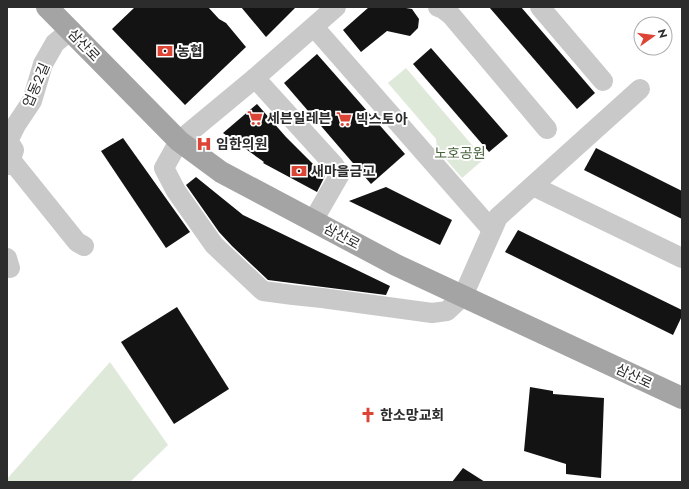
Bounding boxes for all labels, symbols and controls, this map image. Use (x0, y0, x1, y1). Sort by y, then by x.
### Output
north arrow (633, 16, 673, 56)
street label: 삼산로 (63, 24, 105, 66)
text: N (654, 27, 672, 40)
place label: 농협 (177, 41, 203, 61)
bank icon: 농협 (156, 42, 174, 60)
street label: 업동2길 (18, 60, 54, 110)
place label: 세븐일레븐 (267, 108, 332, 128)
supermarket icon: 세븐일레븐 (246, 109, 264, 127)
place label: 빅스토아 (356, 109, 408, 129)
supermarket icon: 빅스토아 (335, 110, 353, 128)
place label: 임한의원 (216, 134, 268, 154)
hospital icon: 임한의원 (195, 135, 213, 153)
park label: 노호공원 (434, 143, 486, 163)
place label: 새마을금고 (311, 161, 376, 181)
bank icon: 새마을금고 (290, 162, 308, 180)
street label: 삼산로 (320, 218, 364, 254)
street label: 삼산로 (612, 359, 656, 393)
place label: 한소망교회 (380, 405, 444, 425)
church icon: 한소망교회 (359, 406, 377, 424)

